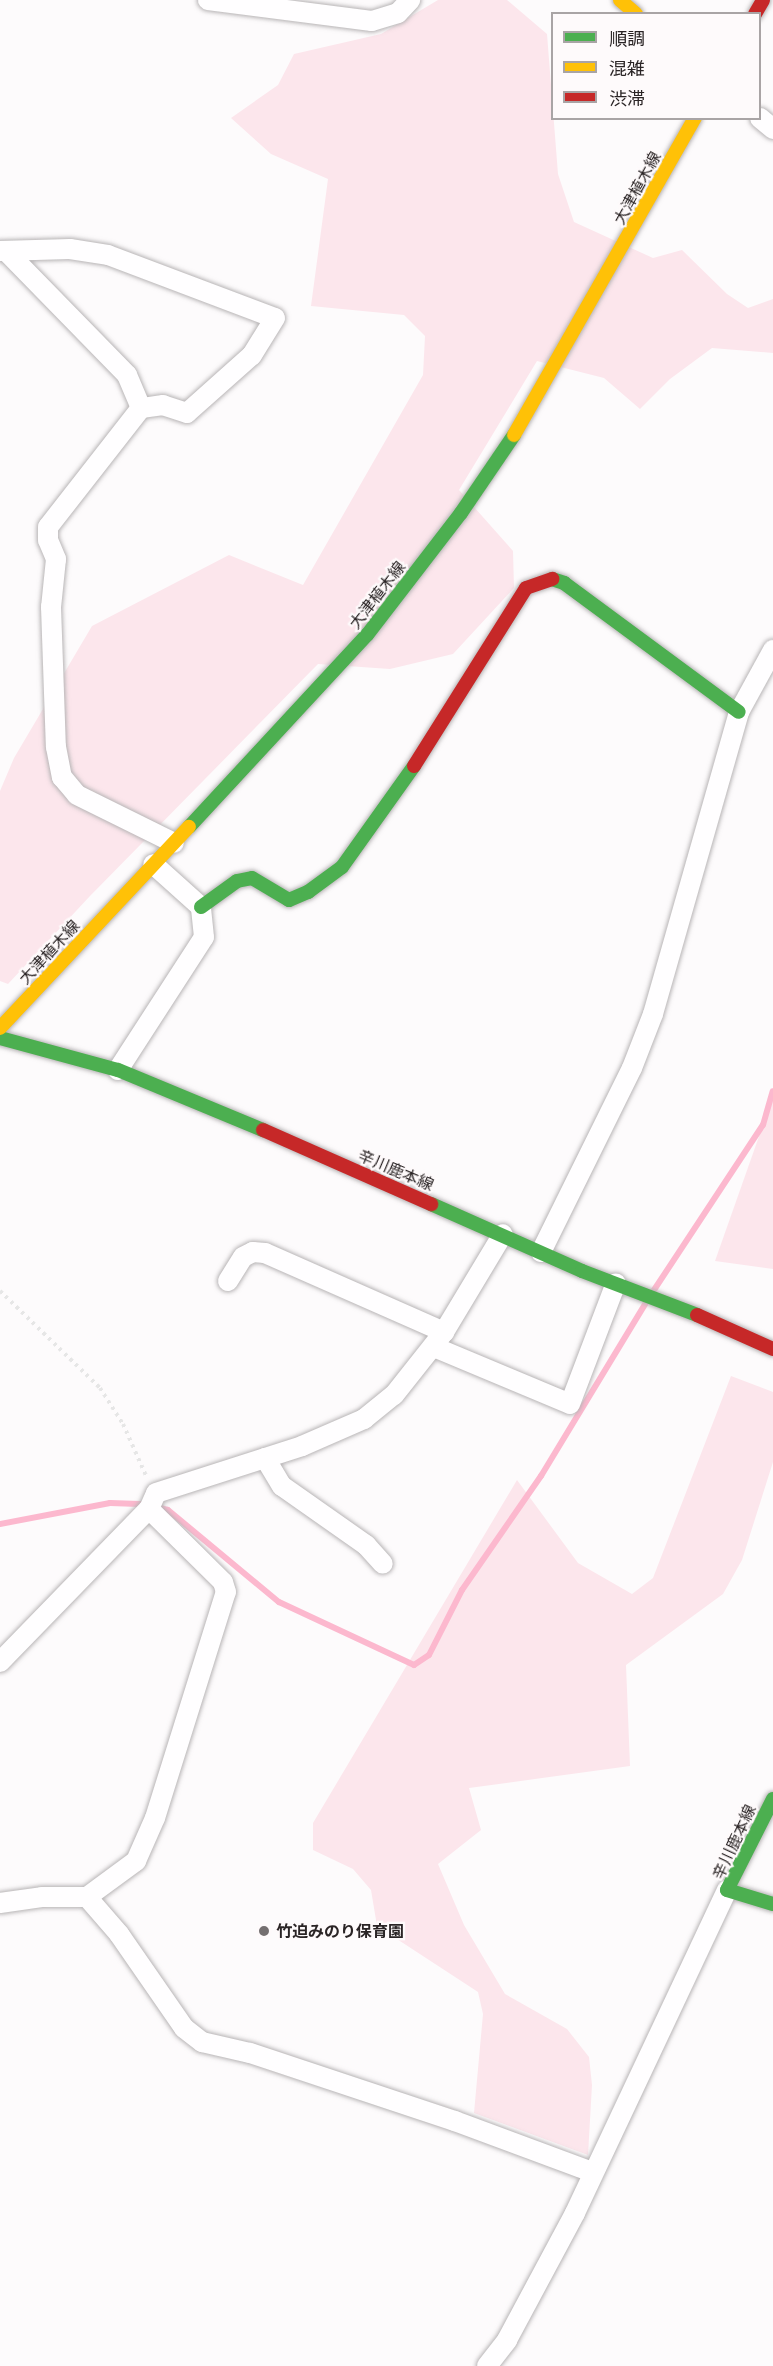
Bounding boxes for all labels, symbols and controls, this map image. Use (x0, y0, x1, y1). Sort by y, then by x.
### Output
legend (551, 12, 761, 120)
text: 順調 (609, 28, 645, 49)
text: 混雑 (609, 58, 645, 79)
text: 渋滞 (609, 88, 645, 109)
street label: 大津植木線 (609, 148, 665, 228)
street label: 大津植木線 (345, 558, 409, 632)
street label: 大津植木線 (15, 916, 83, 988)
street label: 辛川鹿本線 (355, 1146, 437, 1194)
street label: 辛川鹿本線 (708, 1802, 760, 1882)
place label: 竹迫みのり保育園 (276, 1921, 404, 1941)
marker: 竹迫みのり保育園 (257, 1924, 271, 1938)

